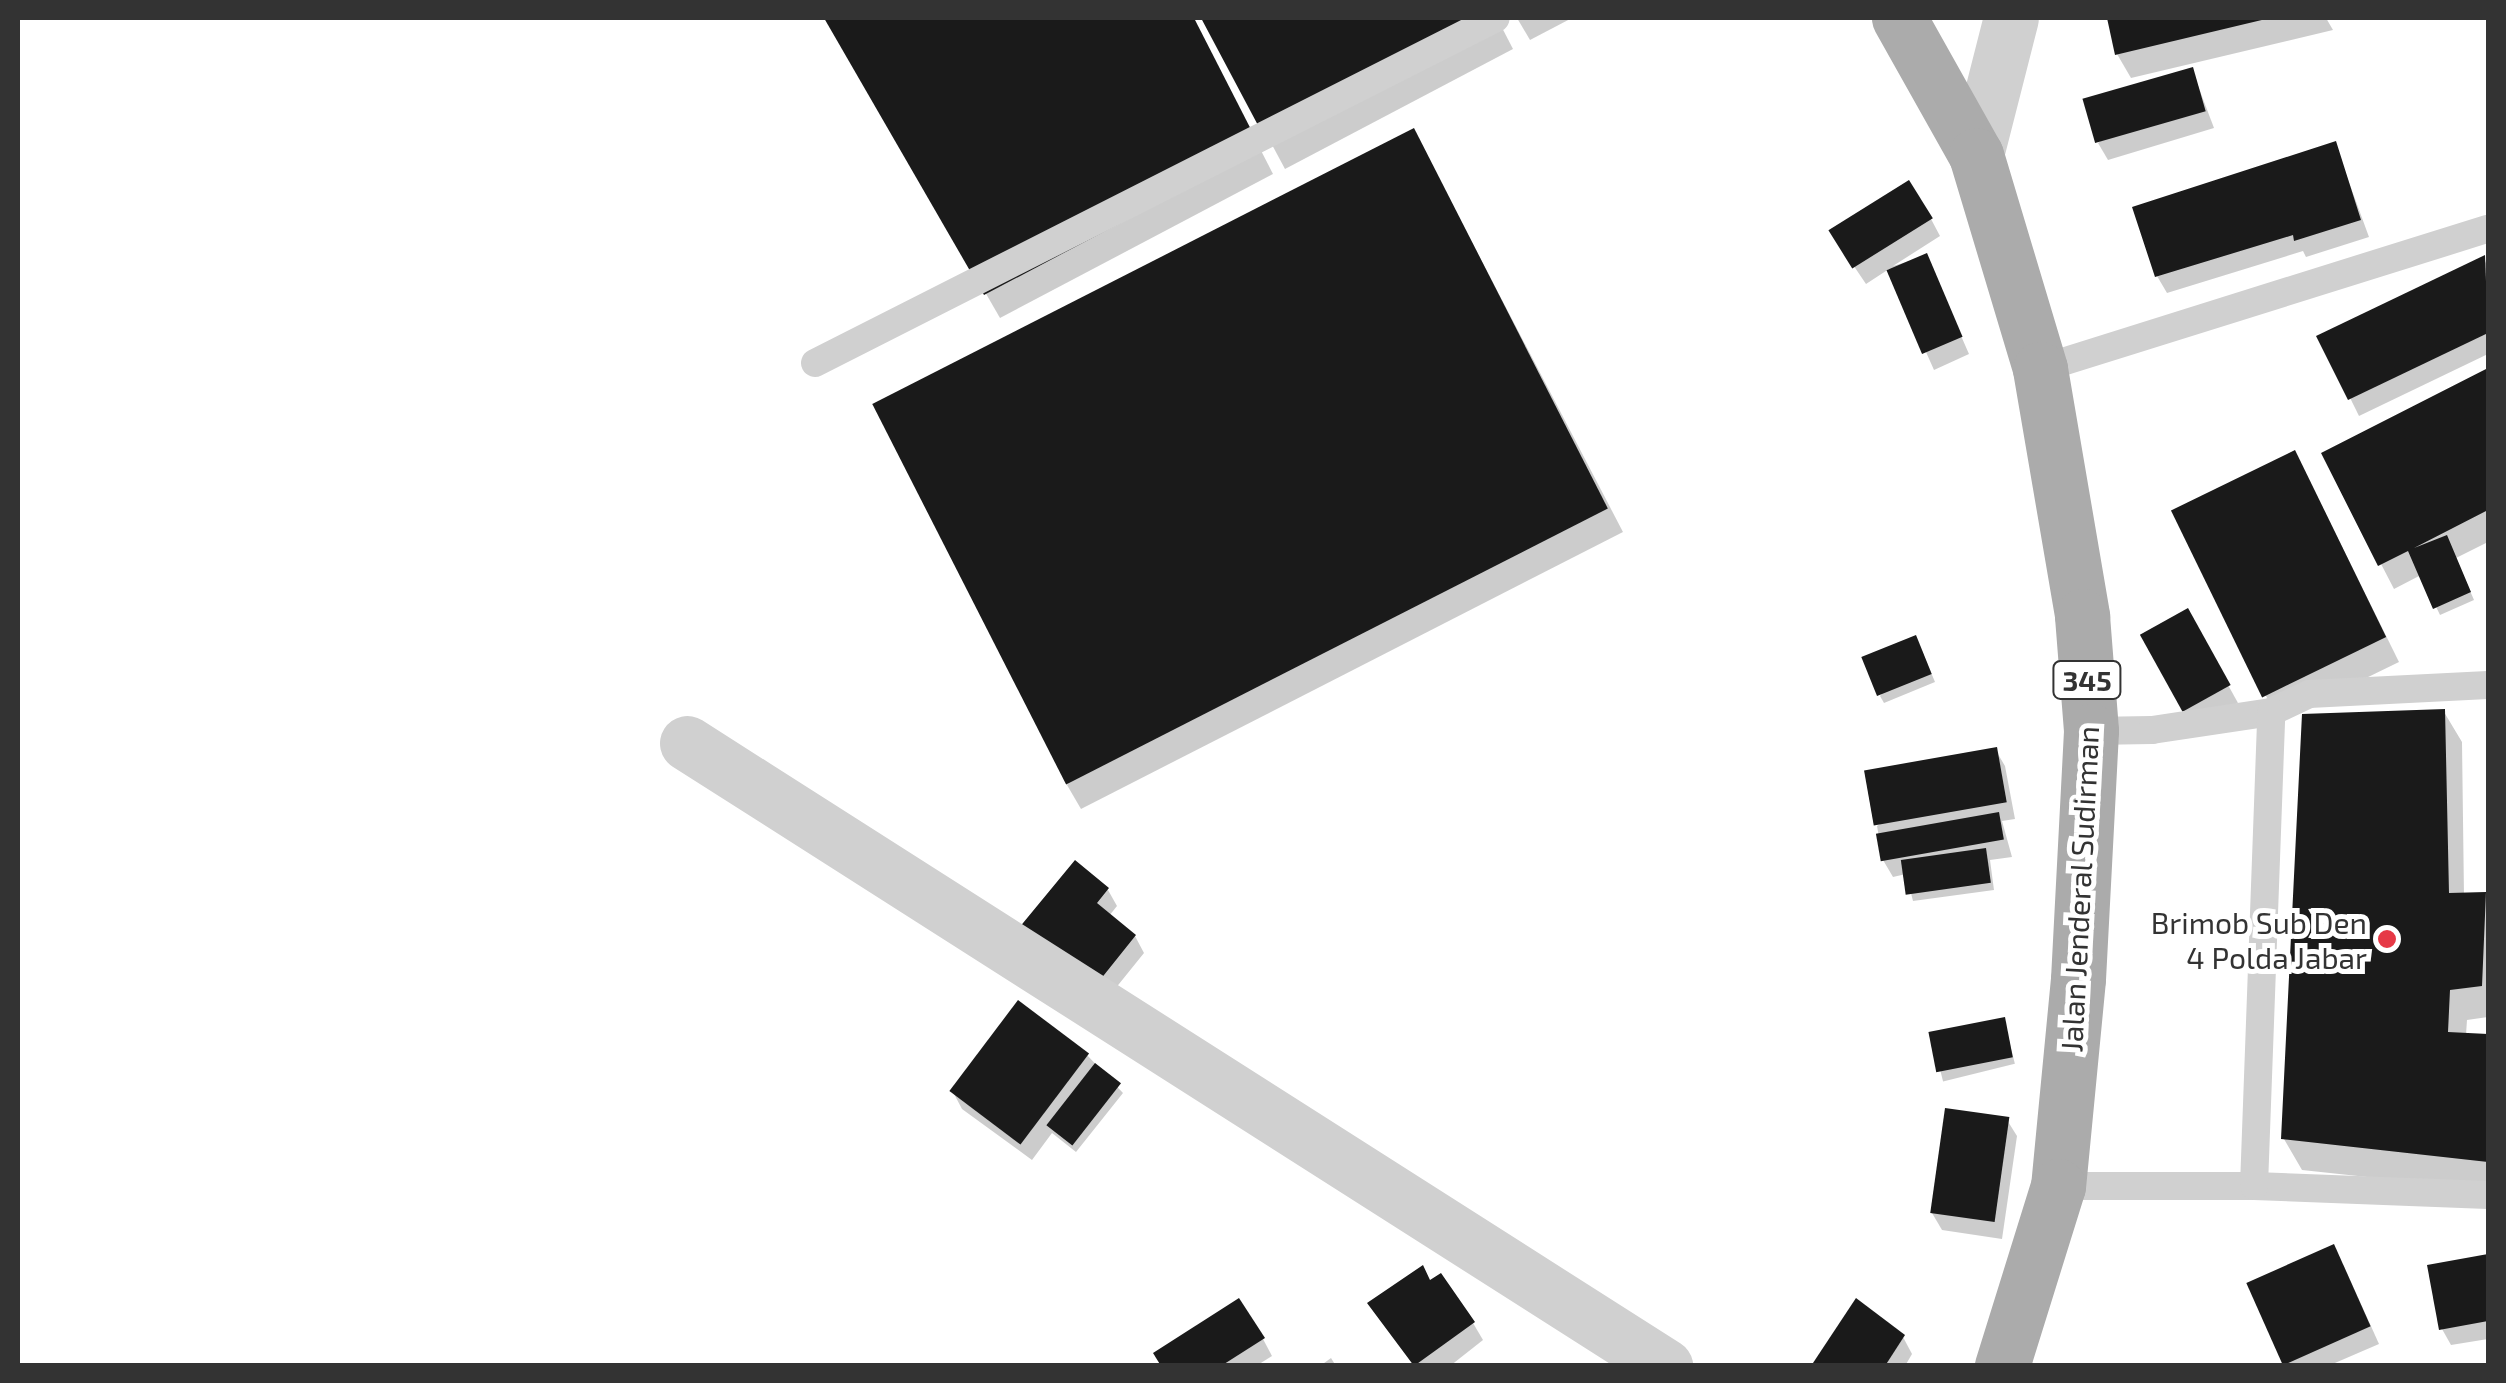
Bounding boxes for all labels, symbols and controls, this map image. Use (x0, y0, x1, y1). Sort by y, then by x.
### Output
road number: 345 (2052, 657, 2122, 703)
street label: Jalan Jenderal Sudirman (2052, 724, 2106, 1054)
place label: Brimob Sub Den 4 Polda Jabar (2151, 904, 2367, 974)
marker: Brimob Sub Den 4 Polda Jabar (2376, 928, 2398, 950)

